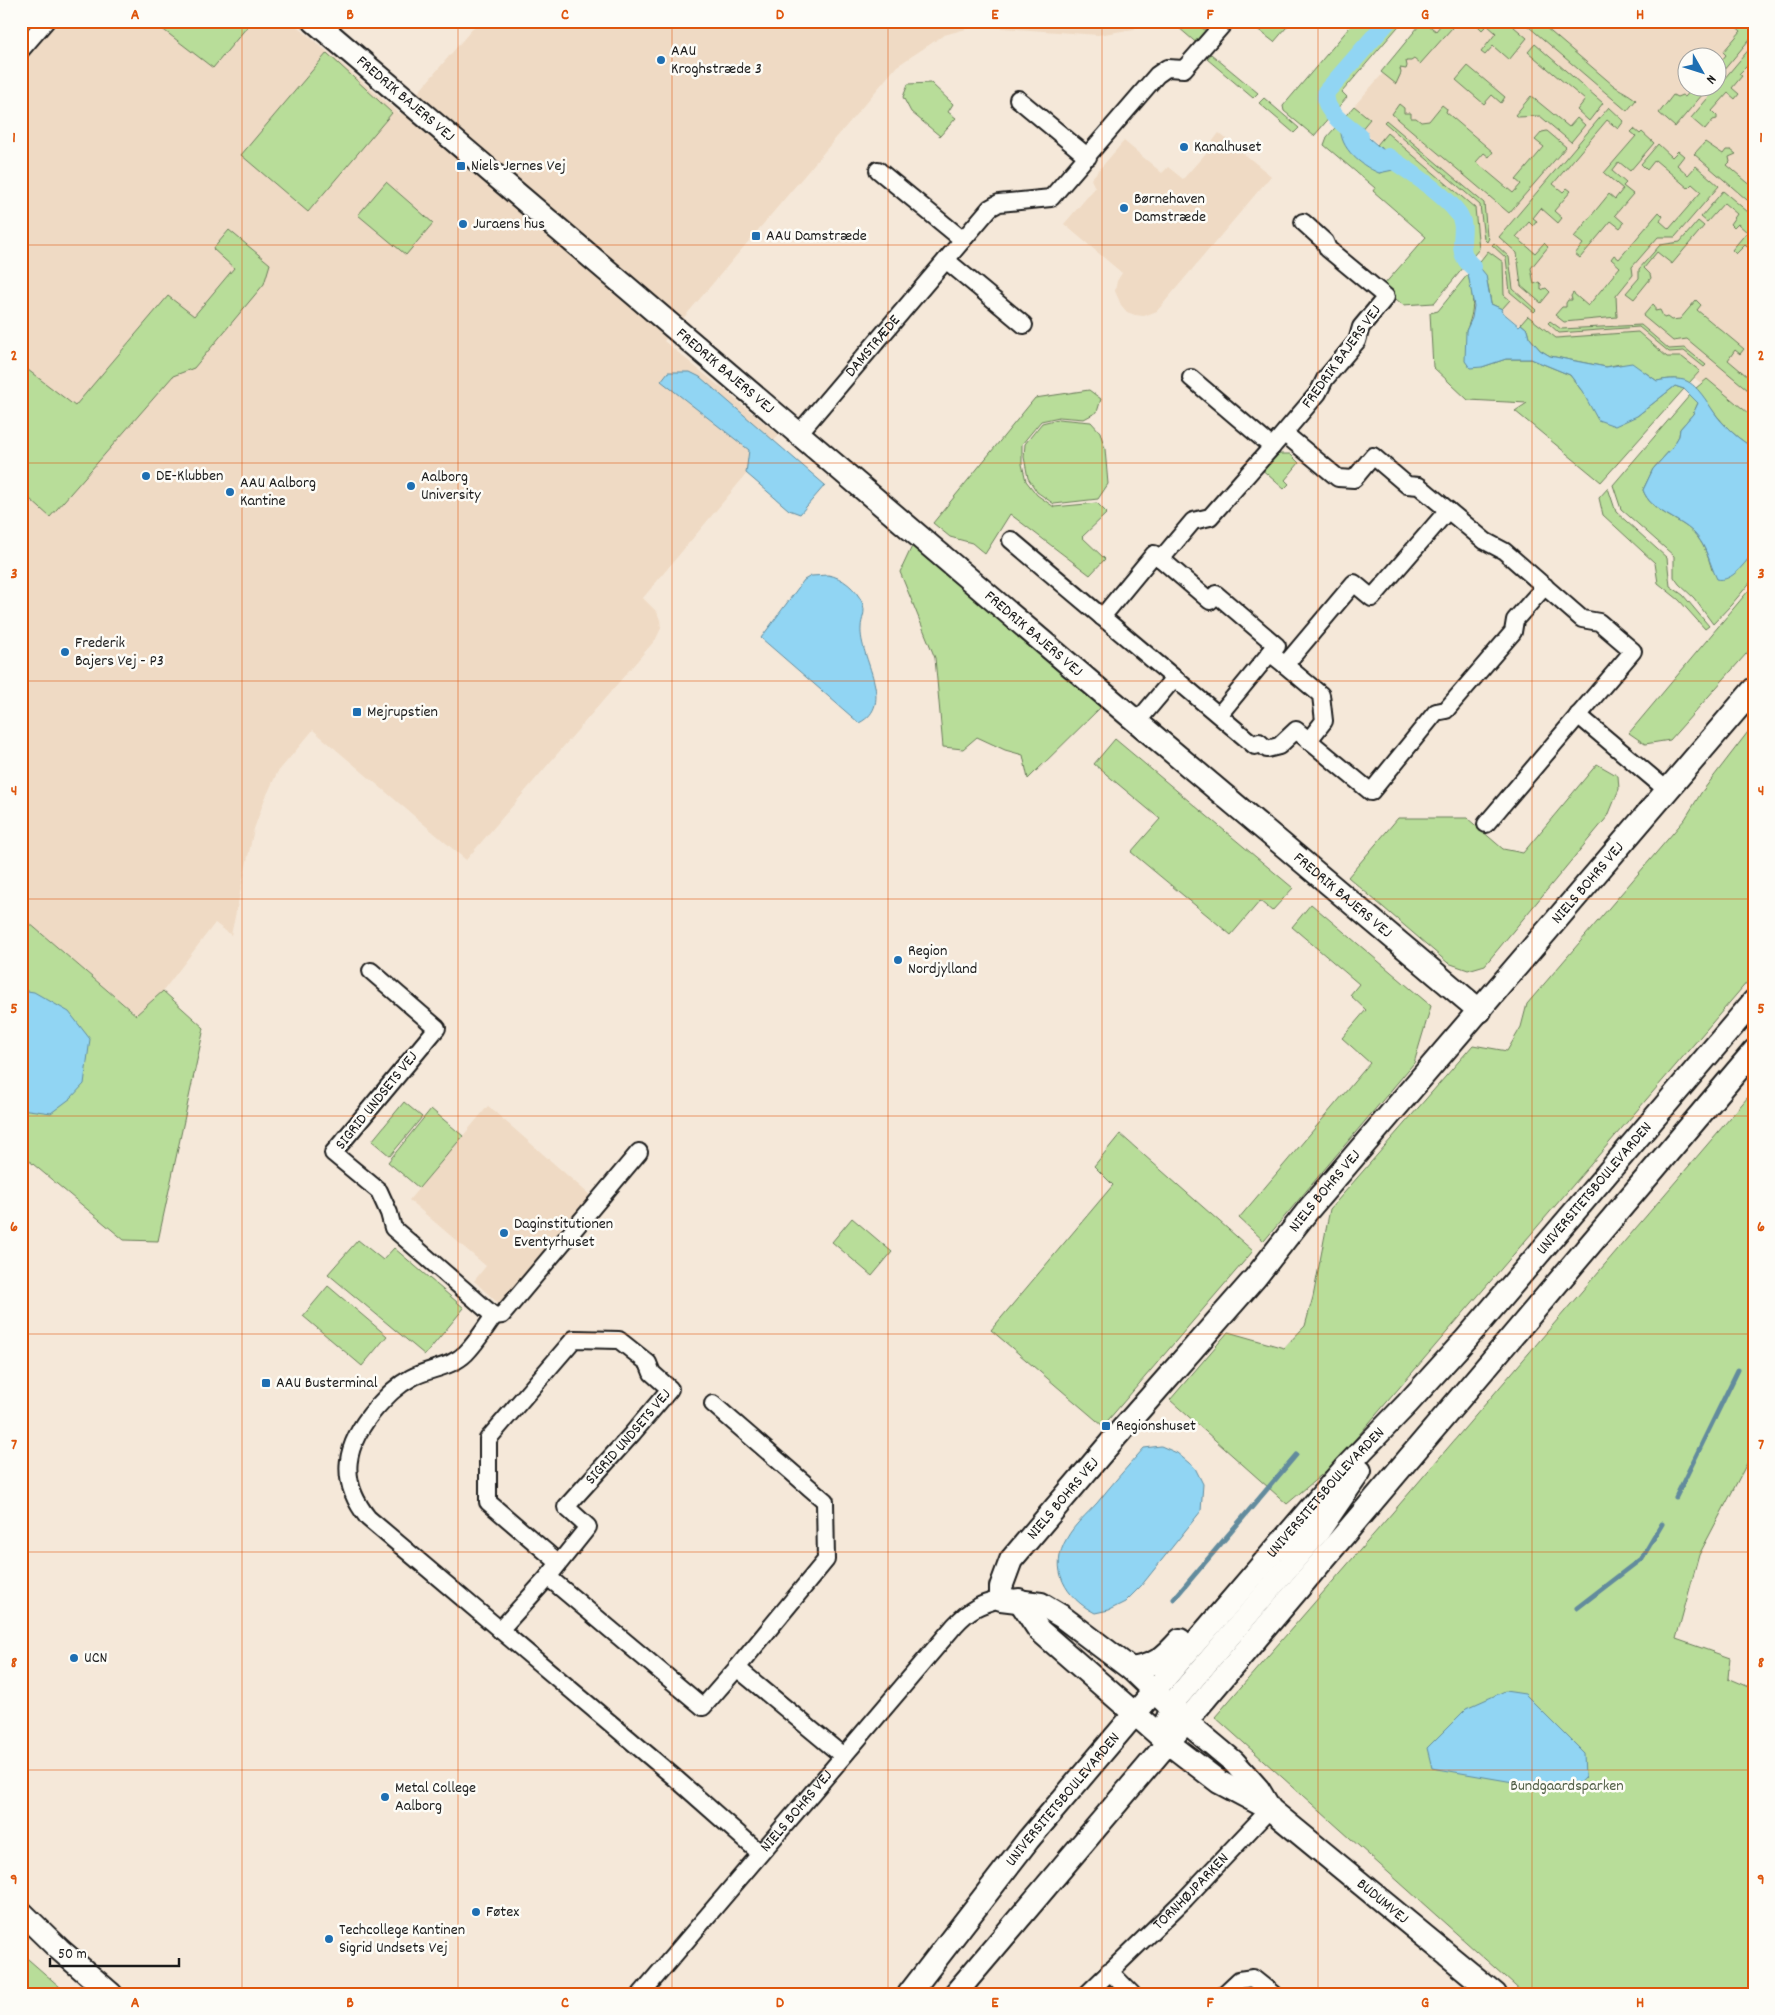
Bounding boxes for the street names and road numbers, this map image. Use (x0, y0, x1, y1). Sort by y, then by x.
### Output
street label: FREDRIK BAJERS VEJ (351, 50, 460, 148)
street label: FREDRIK BAJERS VEJ (1297, 300, 1388, 414)
street label: DAMSTRÆDE (840, 309, 906, 382)
street label: FREDRIK BAJERS VEJ (671, 322, 780, 420)
street label: FREDRIK BAJERS VEJ (979, 585, 1088, 683)
street label: NIELS BOHRS VEJ (1546, 837, 1630, 929)
street label: FREDRIK BAJERS VEJ (1288, 847, 1397, 944)
street label: SIGRID UNDSETS VEJ (330, 1047, 424, 1155)
street label: UNIVERSITETSBOULEVARDEN (1531, 1117, 1658, 1260)
street label: NIELS BOHRS VEJ (1283, 1145, 1366, 1237)
street label: SIGRID UNDSETS VEJ (580, 1384, 677, 1490)
street label: UNIVERSITETSBOULEVARDEN (1261, 1422, 1390, 1563)
street label: NIELS BOHRS VEJ (1021, 1452, 1105, 1545)
street label: UNIVERSITETSBOULEVARDEN (1000, 1727, 1126, 1871)
street label: NIELS BOHRS VEJ (755, 1765, 838, 1857)
street label: TORNHØJPARKEN (1148, 1848, 1234, 1936)
street label: BUDUMVEJ (1351, 1873, 1414, 1930)

